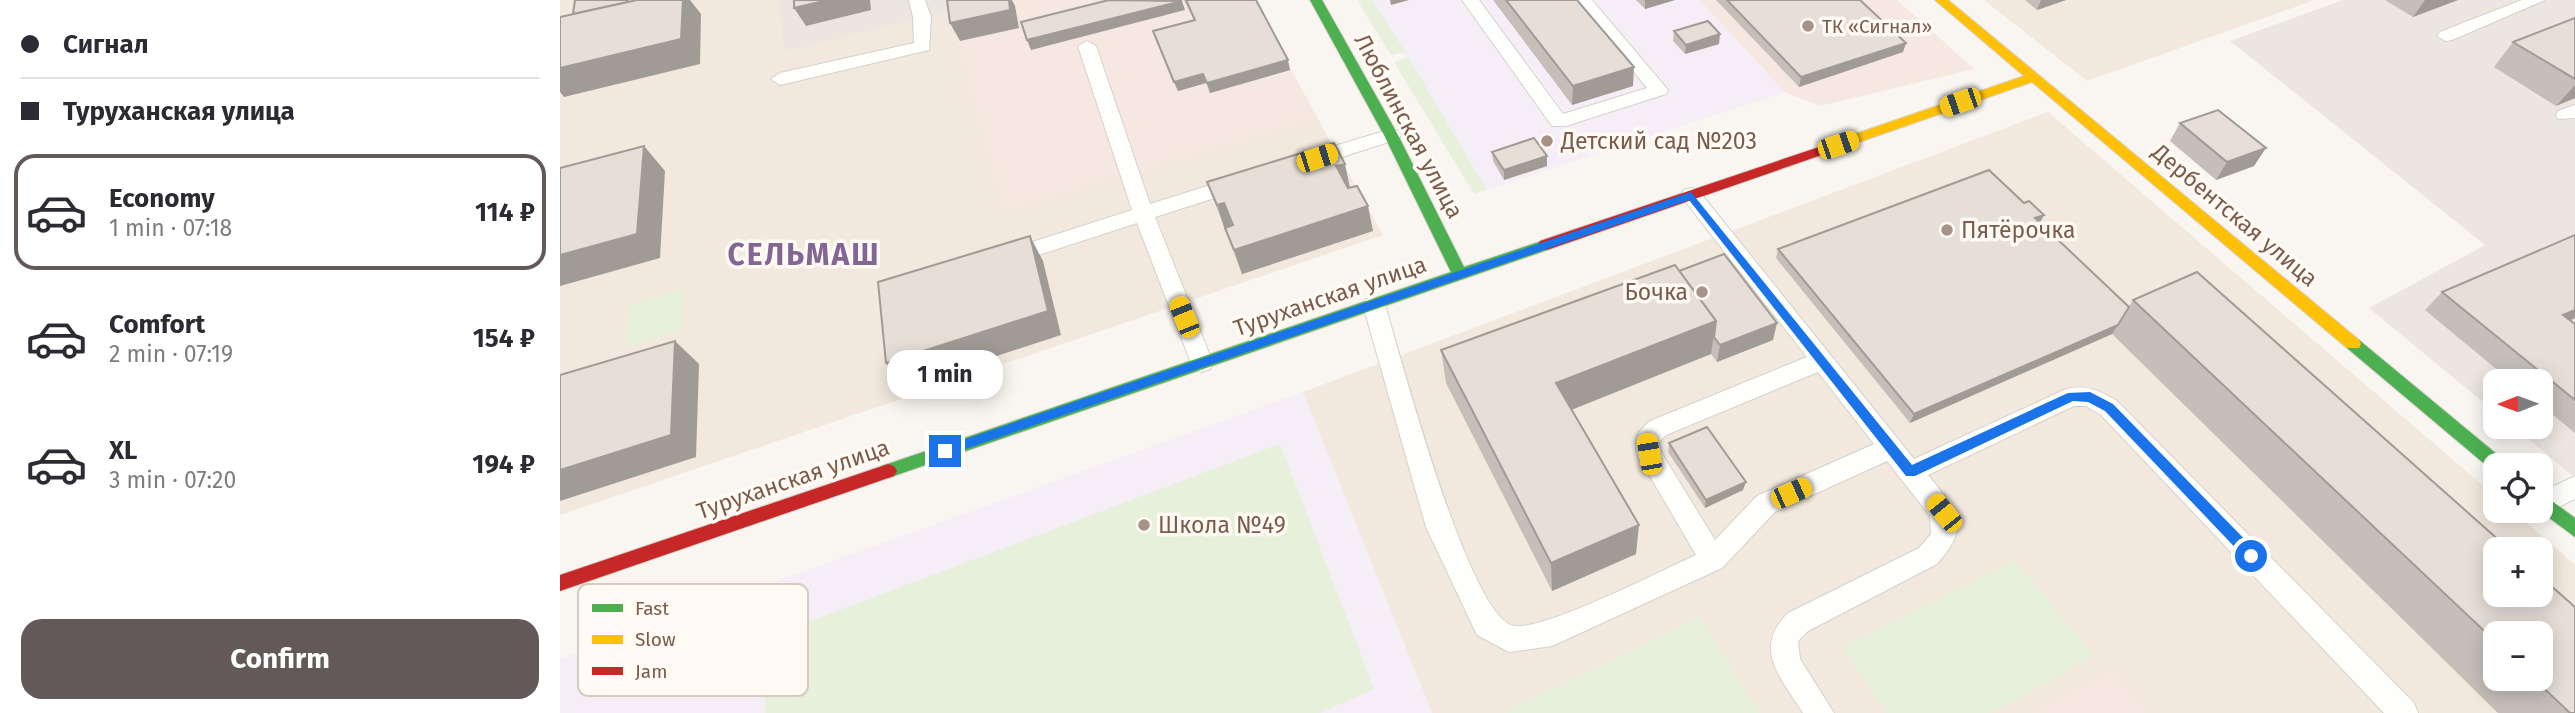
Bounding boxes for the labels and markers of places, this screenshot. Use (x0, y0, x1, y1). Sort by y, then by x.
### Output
place label: ТК «Сигнал» (1822, 15, 1932, 38)
marker: ТК «Сигнал» (1800, 18, 1816, 34)
place label: Детский сад №203 (1560, 127, 1757, 155)
marker: Детский сад №203 (1539, 133, 1555, 149)
place label: Пятёрочка (1961, 216, 2075, 244)
marker: Пятёрочка (1939, 222, 1955, 238)
place label: Бочка (1624, 278, 1688, 306)
marker: Бочка (1694, 284, 1710, 300)
place label: Школа №49 (1158, 511, 1286, 539)
marker: Школа №49 (1136, 517, 1152, 533)

